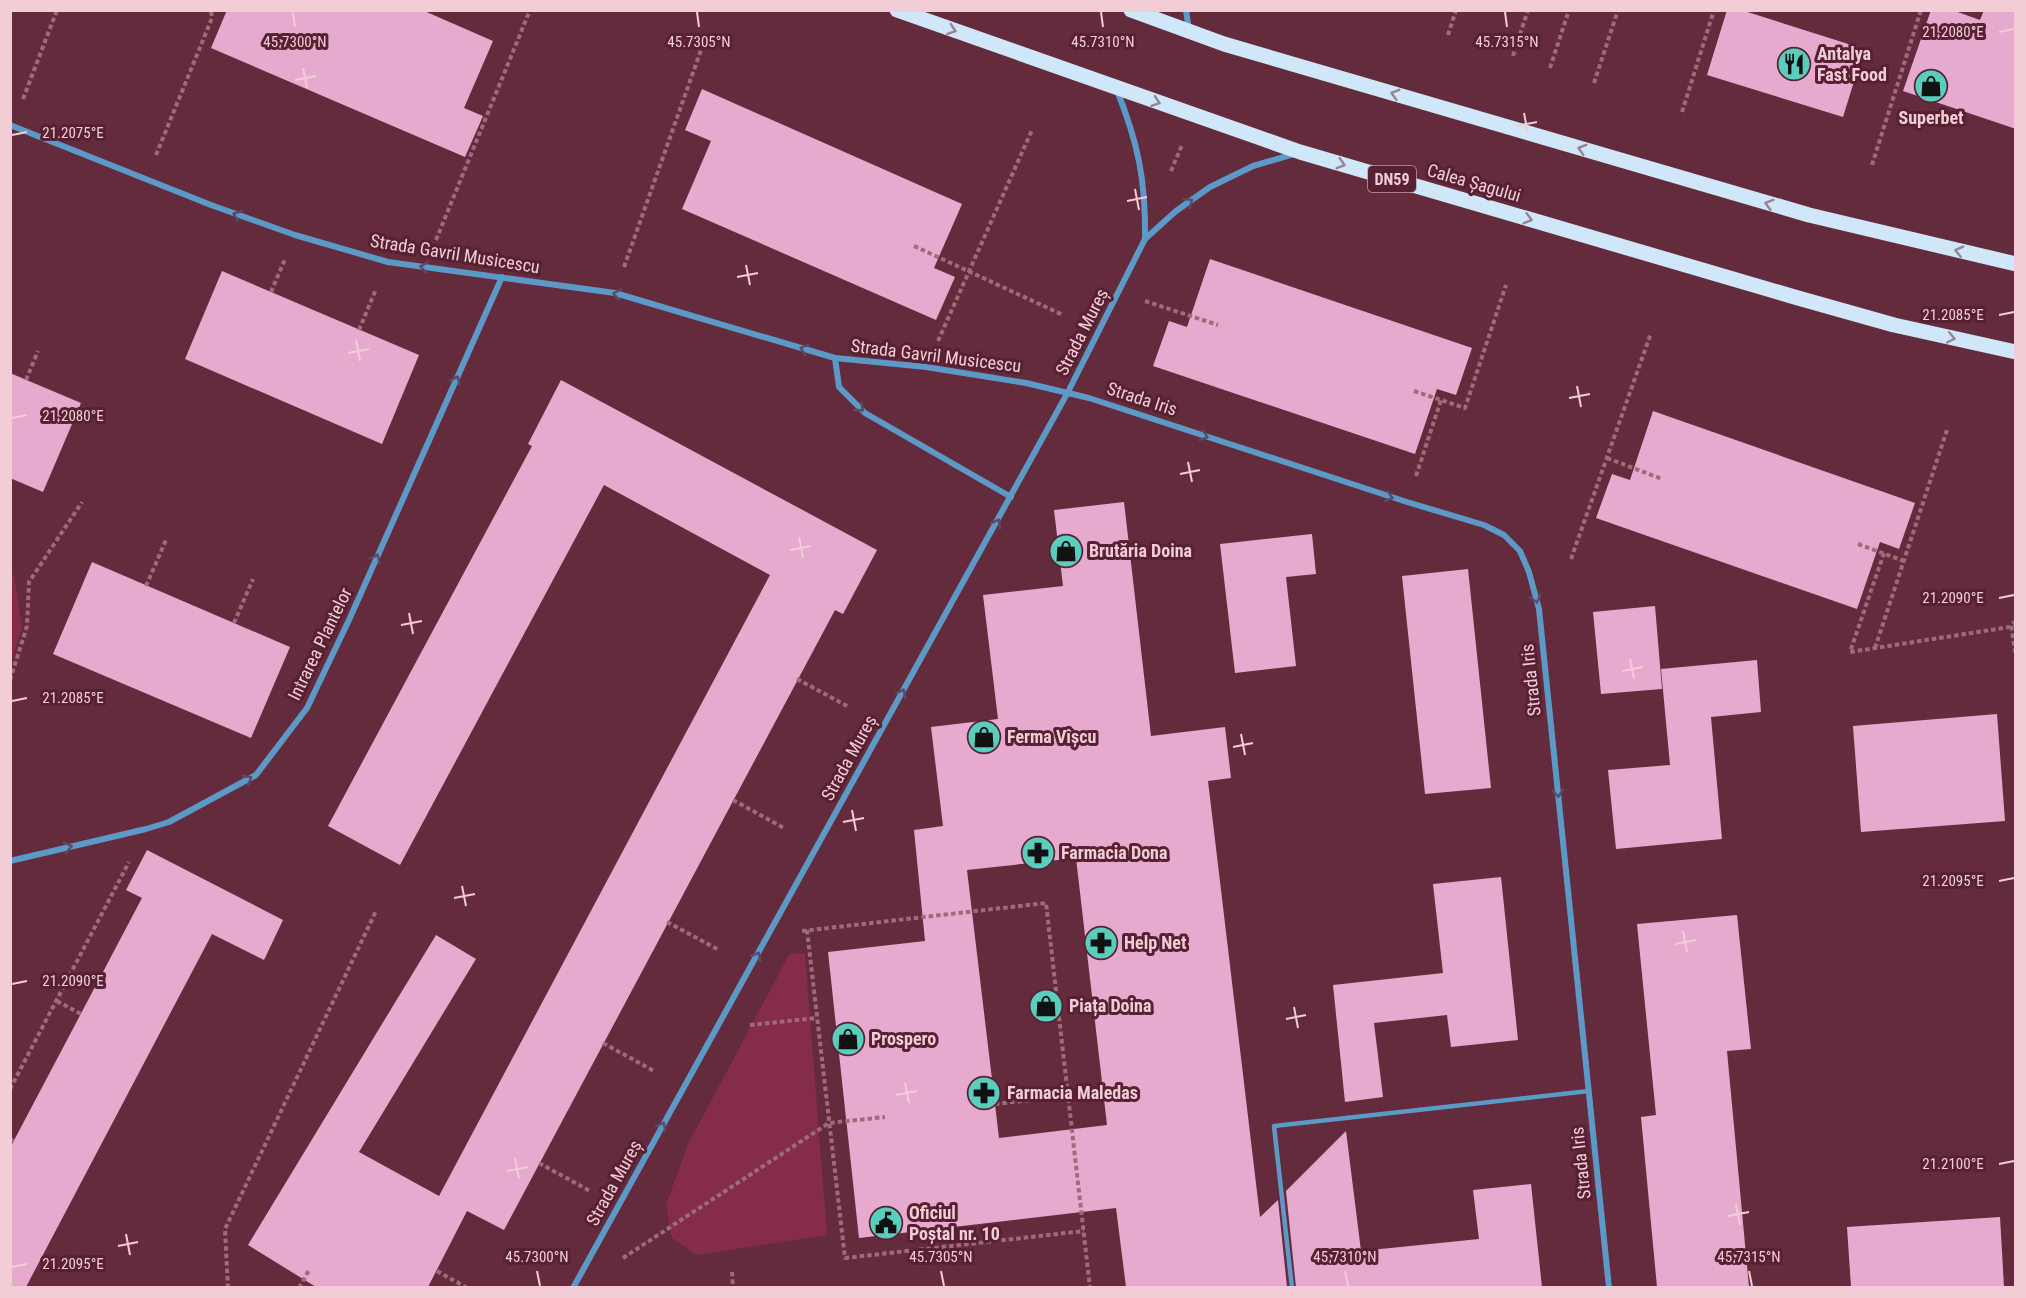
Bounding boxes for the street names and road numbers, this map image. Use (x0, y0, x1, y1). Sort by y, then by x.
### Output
street label: Calea Șagului (1425, 159, 1523, 207)
road number: DN59 (1368, 166, 1416, 192)
street label: Strada Gavril Musicescu (369, 230, 541, 277)
street label: Strada Mureș (1051, 285, 1113, 379)
street label: Strada Gavril Musicescu (850, 335, 1022, 376)
street label: Strada Iris (1104, 377, 1180, 420)
street label: Intrarea Plantelor (283, 584, 356, 704)
street label: Strada Iris (1516, 643, 1545, 717)
street label: Strada Mureș (817, 711, 881, 805)
street label: Strada Iris (1566, 1126, 1595, 1200)
street label: Strada Mureș (582, 1136, 646, 1230)

